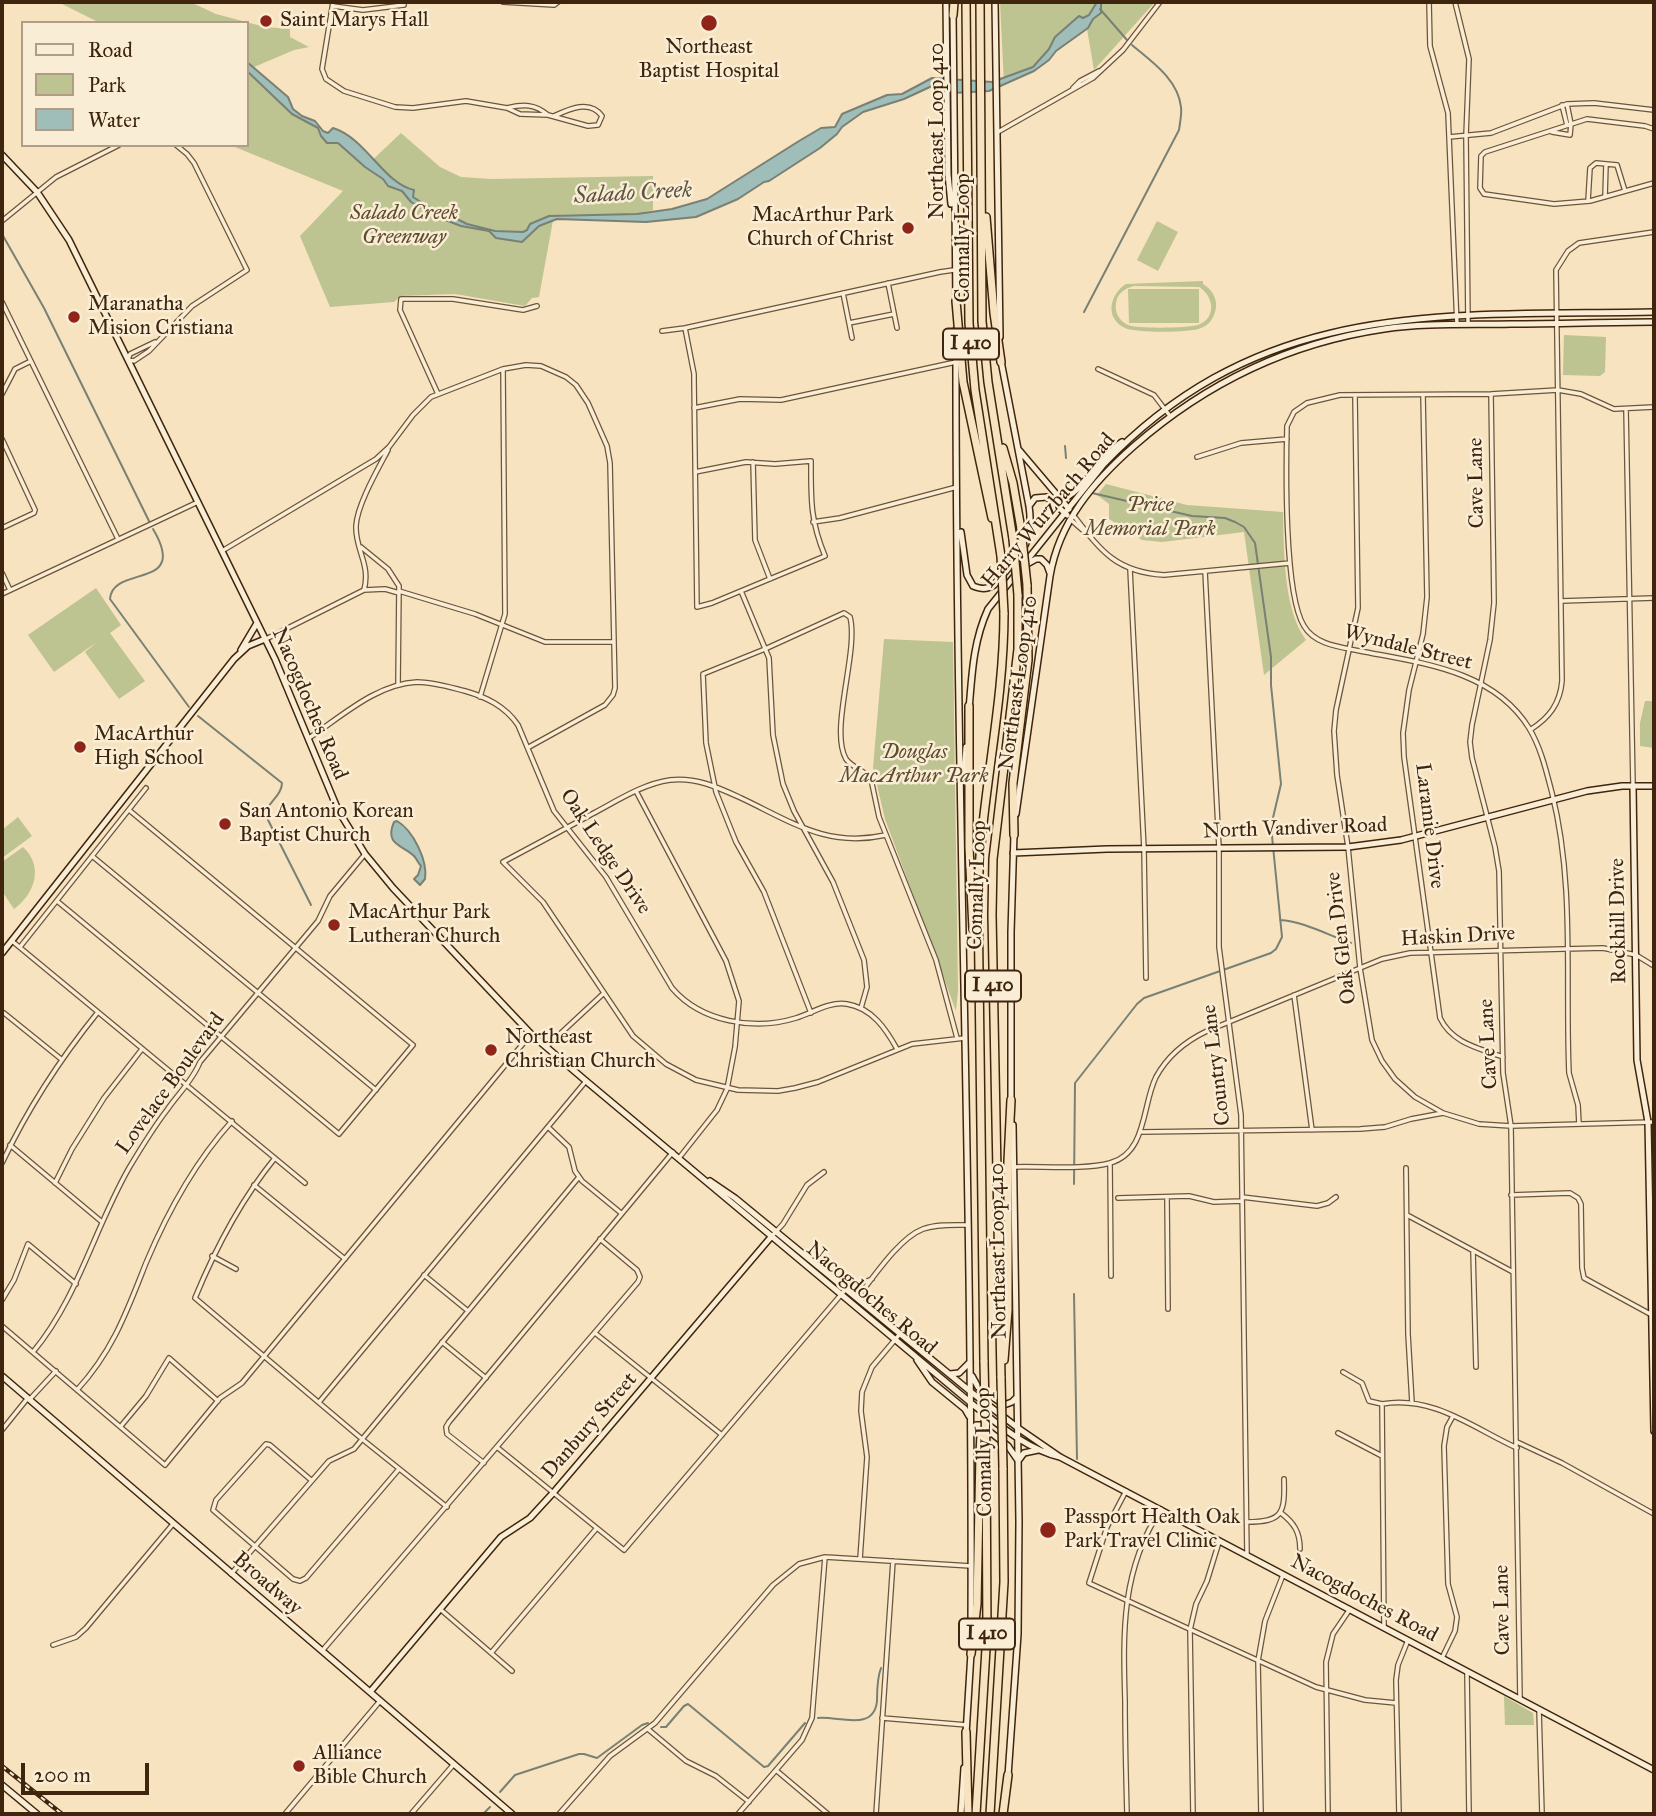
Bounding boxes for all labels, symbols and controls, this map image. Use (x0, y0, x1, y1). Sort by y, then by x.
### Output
place label: Saint Marys Hall (280, 8, 429, 34)
marker: Saint Marys Hall (258, 13, 274, 29)
marker: Northeast Baptist Hospital (699, 13, 719, 33)
legend (21, 21, 248, 147)
place label: Northeast Baptist Hospital (639, 35, 779, 85)
text: Road (88, 37, 133, 63)
street label: Northeast Loop 410 (925, 43, 951, 219)
text: Park (88, 72, 126, 98)
text: Water (88, 107, 140, 133)
street label: Connally Loop (951, 173, 977, 303)
water label: Salado Creek (573, 177, 693, 211)
park label: Salado Creek Greenway (350, 201, 458, 251)
place label: MacArthur Park Church of Christ (747, 203, 894, 253)
marker: MacArthur Park Church of Christ (900, 220, 916, 236)
place label: Maranatha Mision Cristiana (88, 292, 233, 342)
marker: Maranatha Mision Cristiana (66, 309, 82, 325)
road number: I 410 (943, 328, 999, 360)
street label: Harry Wurzbach Road (977, 428, 1121, 594)
street label: Cave Lane (1464, 438, 1490, 528)
park label: Price Memorial Park (1084, 493, 1216, 543)
street label: Northeast Loop 410 (994, 594, 1044, 772)
street label: Wyndale Street (1341, 620, 1475, 676)
street label: Nacogdoches Road (266, 624, 352, 784)
place label: MacArthur High School (94, 722, 204, 772)
marker: MacArthur High School (72, 739, 88, 755)
park label: Douglas MacArthur Park (839, 740, 989, 790)
street label: Laramie Drive (1409, 762, 1449, 890)
street label: Oak Ledge Drive (554, 785, 656, 919)
place label: San Antonio Korean Baptist Church (239, 799, 414, 849)
street label: North Vandiver Road (1202, 813, 1388, 845)
marker: San Antonio Korean Baptist Church (217, 816, 233, 832)
street label: Connally Loop (963, 820, 993, 950)
street label: Rockhill Drive (1605, 858, 1633, 984)
street label: Oak Glen Drive (1321, 870, 1363, 1006)
place label: MacArthur Park Lutheran Church (348, 900, 500, 950)
marker: MacArthur Park Lutheran Church (326, 917, 342, 933)
street label: Haskin Drive (1400, 921, 1516, 953)
road number: I 410 (965, 970, 1021, 1002)
street label: Cave Lane (1474, 998, 1504, 1090)
street label: Country Lane (1197, 1003, 1237, 1127)
street label: Lovelace Boulevard (111, 1008, 231, 1160)
place label: Northeast Christian Church (505, 1025, 656, 1075)
marker: Northeast Christian Church (483, 1042, 499, 1058)
street label: Northeast Loop 410 (985, 1163, 1013, 1339)
street label: Nacogdoches Road (800, 1237, 942, 1361)
street label: Danbury Street (537, 1368, 643, 1484)
street label: Connally Loop (971, 1387, 999, 1517)
place label: Passport Health Oak Park Travel Clinic (1064, 1505, 1240, 1555)
marker: Passport Health Oak Park Travel Clinic (1038, 1520, 1058, 1540)
street label: Broadway (227, 1547, 307, 1621)
street label: Nacogdoches Road (1286, 1550, 1442, 1648)
street label: Cave Lane (1490, 1565, 1516, 1655)
road number: I 410 (959, 1618, 1015, 1650)
place label: Alliance Bible Church (313, 1741, 427, 1791)
scale bar (24, 1750, 152, 1794)
marker: Alliance Bible Church (291, 1758, 307, 1774)
text: 200 m (34, 1762, 91, 1788)

